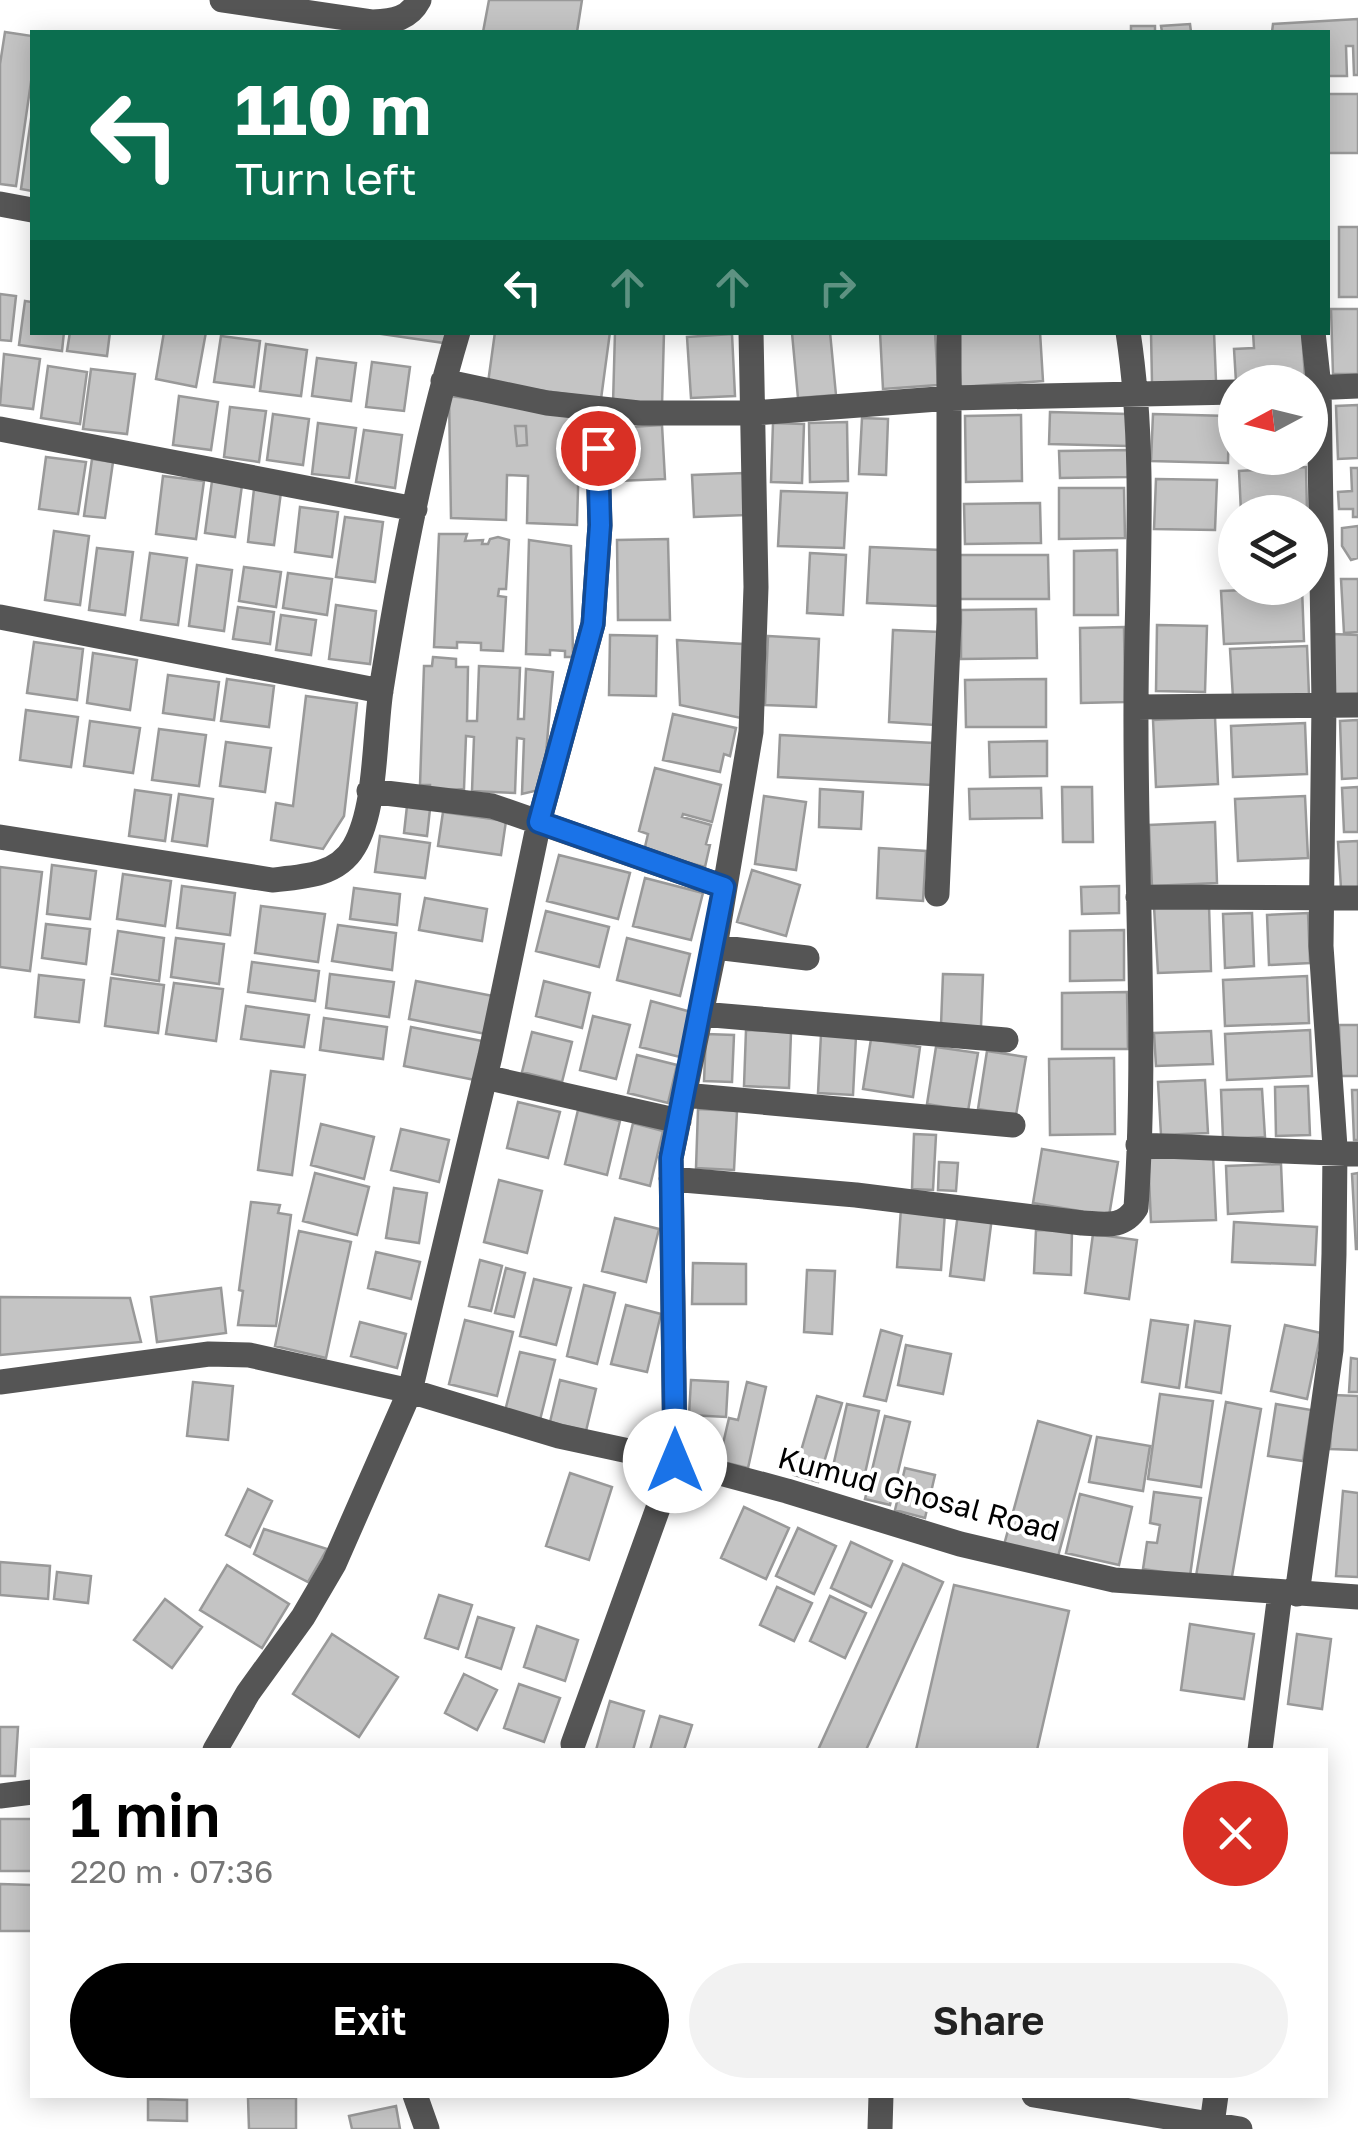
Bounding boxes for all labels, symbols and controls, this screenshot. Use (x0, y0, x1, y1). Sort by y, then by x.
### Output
text: 110 m (235, 66, 431, 150)
icon: left (70, 70, 200, 200)
text: Turn left (235, 151, 417, 205)
icon: left (495, 260, 550, 315)
icon: ahead (600, 260, 655, 315)
icon: ahead (705, 260, 760, 315)
icon: right (810, 260, 865, 315)
north arrow (1218, 365, 1328, 475)
map controls (1218, 365, 1328, 605)
pin (556, 406, 641, 491)
icon: arrive (571, 421, 626, 476)
button: layers (1218, 495, 1328, 605)
position arrow (623, 1409, 727, 1513)
street label: Kumud Ghosal Road (774, 1439, 1064, 1549)
text: 1 min (70, 1778, 220, 1850)
button: close (1183, 1781, 1288, 1886)
text: 220 m · 07:36 (70, 1852, 273, 1890)
button: Exit (70, 1963, 669, 2078)
button: Share (689, 1963, 1288, 2078)

